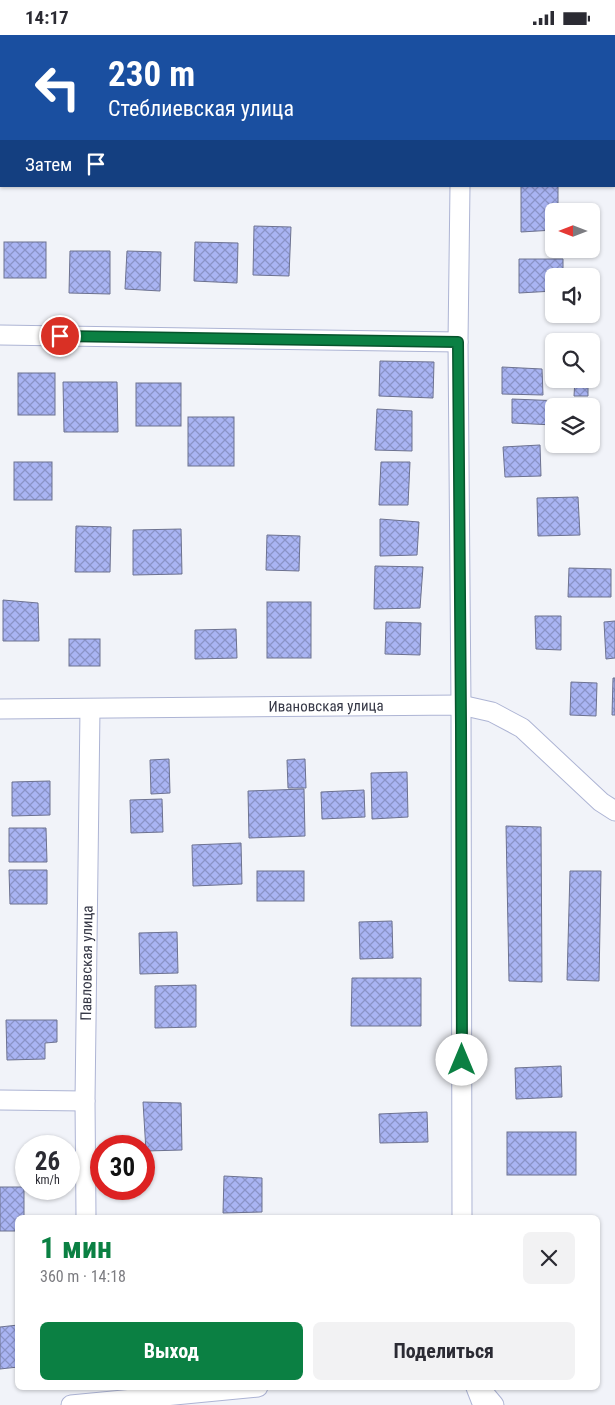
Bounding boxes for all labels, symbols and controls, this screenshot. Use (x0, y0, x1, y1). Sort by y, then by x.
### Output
text: 14:17 (25, 6, 69, 29)
text: 230 m (108, 54, 195, 95)
icon: left (25, 55, 90, 120)
text: Стеблиевская улица (108, 96, 294, 121)
icon: arrive (82, 150, 110, 178)
text: Затем (25, 153, 72, 176)
north arrow (545, 203, 600, 257)
map controls (545, 203, 600, 453)
button: sound (545, 268, 600, 323)
pin (39, 315, 81, 357)
icon: arrive (46, 322, 74, 350)
button: search (545, 333, 600, 388)
button: layers (545, 398, 600, 453)
street label: Ивановская улица (268, 697, 384, 716)
street label: Павловская улица (77, 905, 96, 1021)
position arrow (435, 1033, 487, 1085)
speed limit sign: 30 (90, 1135, 155, 1200)
text: 26 (35, 1147, 60, 1176)
text: km/h (35, 1173, 60, 1187)
text: 1 мин (40, 1230, 112, 1265)
button: close (523, 1232, 575, 1284)
text: 360 m · 14:18 (40, 1267, 126, 1286)
button: Выход (40, 1322, 303, 1380)
button: Поделиться (313, 1322, 575, 1380)

